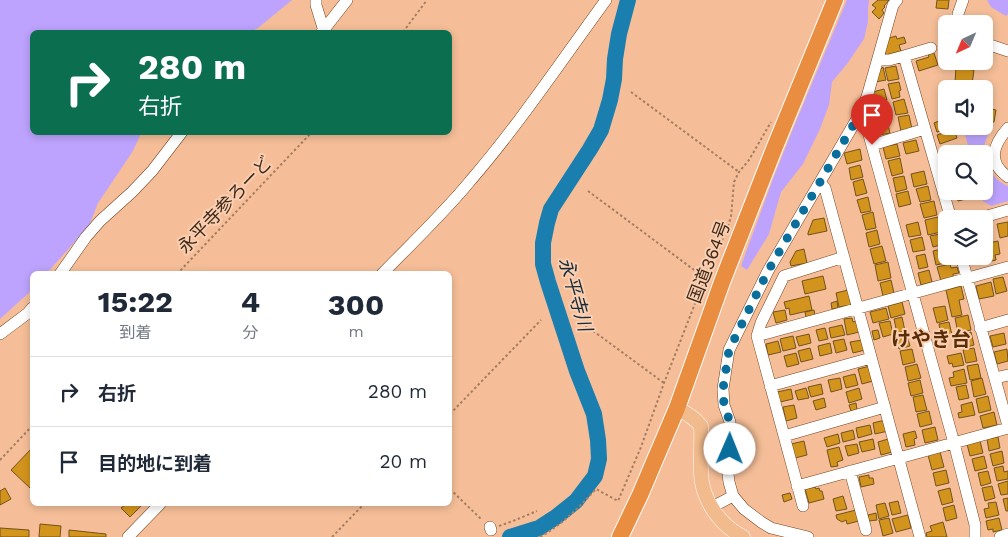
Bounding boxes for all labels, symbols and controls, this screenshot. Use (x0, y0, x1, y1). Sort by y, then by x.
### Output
north arrow (938, 15, 992, 70)
map controls (938, 15, 993, 265)
text: 280 m (138, 46, 246, 88)
icon: right (55, 50, 120, 115)
button: sound (938, 80, 993, 135)
text: 右折 (138, 94, 182, 119)
pin (851, 94, 893, 145)
icon: arrive (858, 101, 886, 129)
button: search (938, 145, 993, 200)
street label: 永平寺参ろーど (173, 152, 276, 257)
button: layers (938, 210, 993, 265)
street label: 国道364号 (683, 218, 734, 306)
water label: 永平寺川 (554, 254, 598, 336)
text: 15:22 (98, 284, 173, 319)
text: 4 (241, 284, 260, 319)
text: 300 (328, 287, 384, 322)
text: m (348, 322, 364, 341)
text: 到着 (119, 323, 151, 342)
text: 分 (242, 323, 258, 342)
district label: けやき台 (891, 327, 971, 351)
icon: right (55, 378, 83, 406)
text: 280 m (368, 380, 427, 403)
text: 右折 (98, 382, 136, 405)
position arrow (703, 422, 755, 474)
icon: arrive (55, 448, 83, 476)
text: 20 m (380, 450, 427, 473)
text: 目的地に到着 (98, 452, 212, 475)

